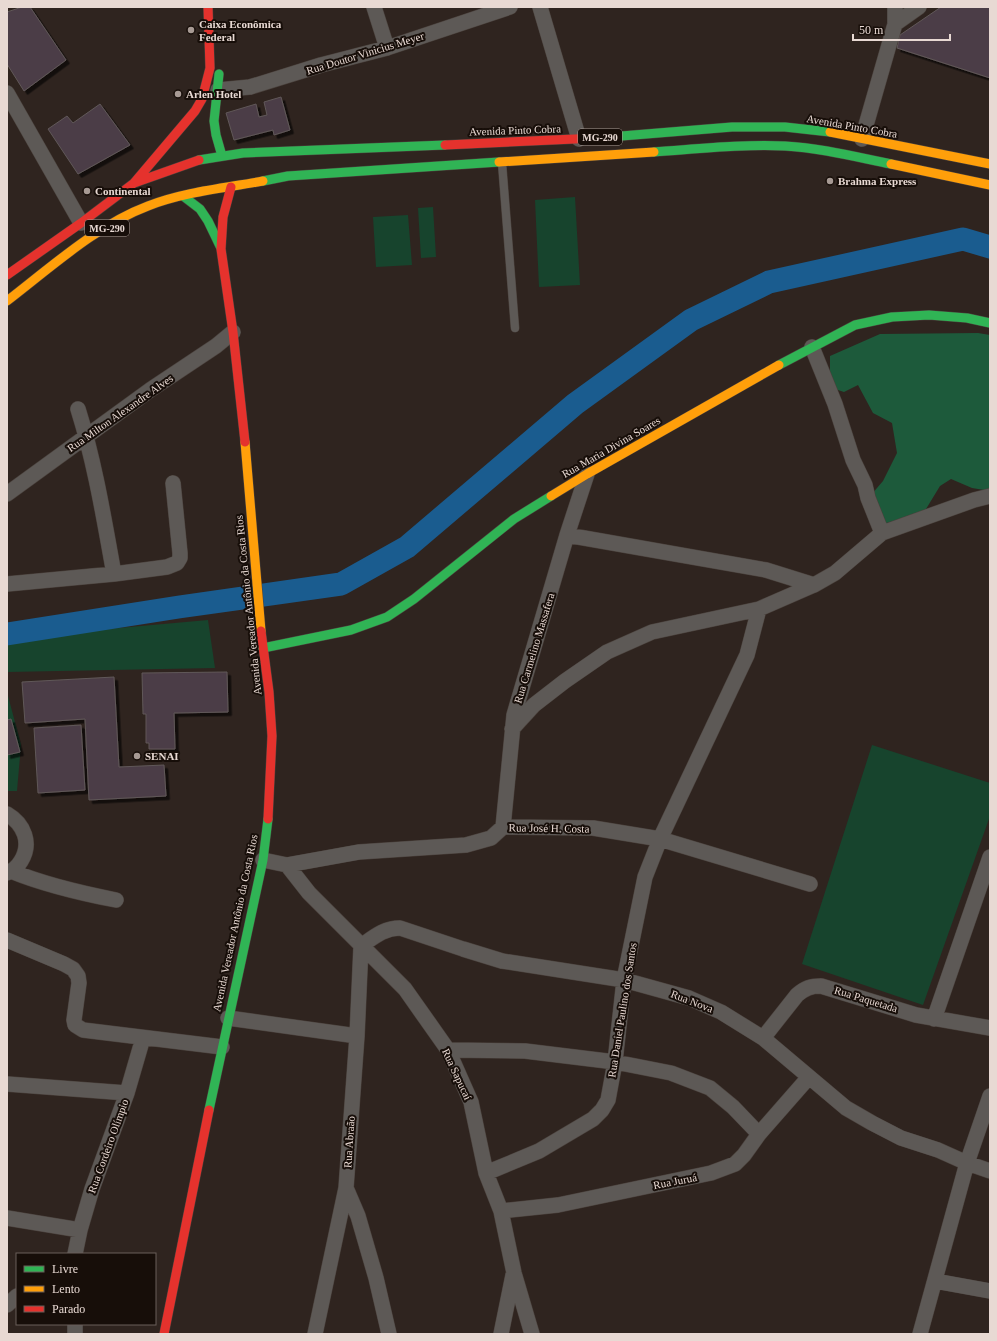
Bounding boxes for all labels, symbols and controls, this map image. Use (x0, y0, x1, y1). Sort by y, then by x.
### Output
scale bar (853, 16, 950, 42)
place label: Caixa Econômica Federal (199, 18, 282, 43)
text: 50 m (859, 23, 884, 37)
marker: Caixa Econômica Federal (186, 25, 196, 35)
street label: Rua Doutor Vinicius Meyer (305, 29, 426, 77)
place label: Arlen Hotel (186, 88, 241, 100)
marker: Arlen Hotel (173, 89, 183, 99)
street label: Avenida Pinto Cobra (806, 112, 898, 140)
street label: Avenida Pinto Cobra (469, 122, 561, 138)
road number: MG-290 (578, 129, 622, 145)
place label: Brahma Express (838, 175, 917, 187)
marker: Brahma Express (825, 176, 835, 186)
place label: Continental (95, 185, 151, 197)
marker: Continental (82, 186, 92, 196)
road number: MG-290 (85, 220, 129, 236)
street label: Rua Milton Alexandre Alves (65, 372, 175, 454)
street label: Rua Maria Divina Soares (560, 414, 662, 480)
street label: Avenida Vereador Antônio da Costa Rios (233, 514, 263, 696)
street label: Rua Carmelino Massafera (511, 591, 557, 705)
place label: SENAI (145, 750, 179, 762)
marker: SENAI (132, 751, 142, 761)
street label: Rua José H. Costa (509, 821, 590, 835)
street label: Avenida Vereador Antônio da Costa Rios (210, 833, 260, 1013)
street label: Rua Daniel Paulino dos Santos (605, 942, 639, 1078)
street label: Rua Paquetada (833, 984, 899, 1014)
street label: Rua Nova (669, 987, 715, 1015)
street label: Rua Sapucaí (440, 1046, 474, 1102)
street label: Rua Cordeiro Olímpio (85, 1097, 131, 1195)
street label: Rua Abraão (341, 1115, 357, 1168)
street label: Rua Juruá (652, 1171, 698, 1191)
legend (16, 1253, 156, 1325)
text: Livre (52, 1262, 78, 1276)
text: Lento (52, 1282, 80, 1296)
text: Parado (52, 1302, 85, 1316)

